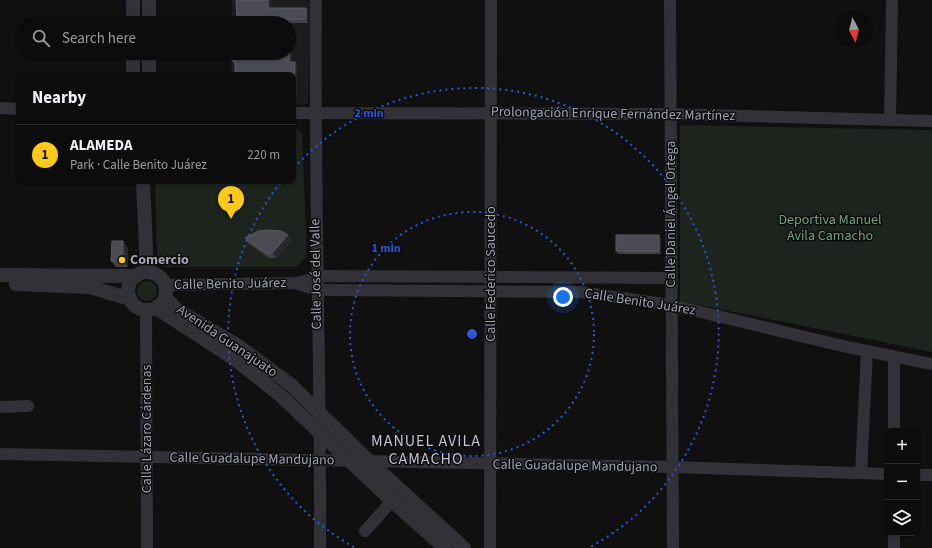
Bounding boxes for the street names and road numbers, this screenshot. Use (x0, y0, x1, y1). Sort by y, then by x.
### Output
street label: Prolongación Enrique Fernández Martínez (491, 102, 735, 126)
street label: Calle Daniel Ángel Ortega (661, 141, 681, 287)
street label: Calle Federico Saucedo (481, 206, 501, 342)
street label: Calle José del Valle (305, 218, 327, 330)
street label: Calle Benito Juárez (174, 273, 286, 295)
street label: Calle Benito Juárez (583, 283, 697, 321)
street label: Avenida Guanajuato (173, 300, 281, 382)
street label: Calle Lázaro Cárdenas (137, 365, 157, 493)
street label: Calle Guadalupe Mandujano (169, 448, 335, 470)
street label: Calle Guadalupe Mandujano (492, 455, 658, 477)

